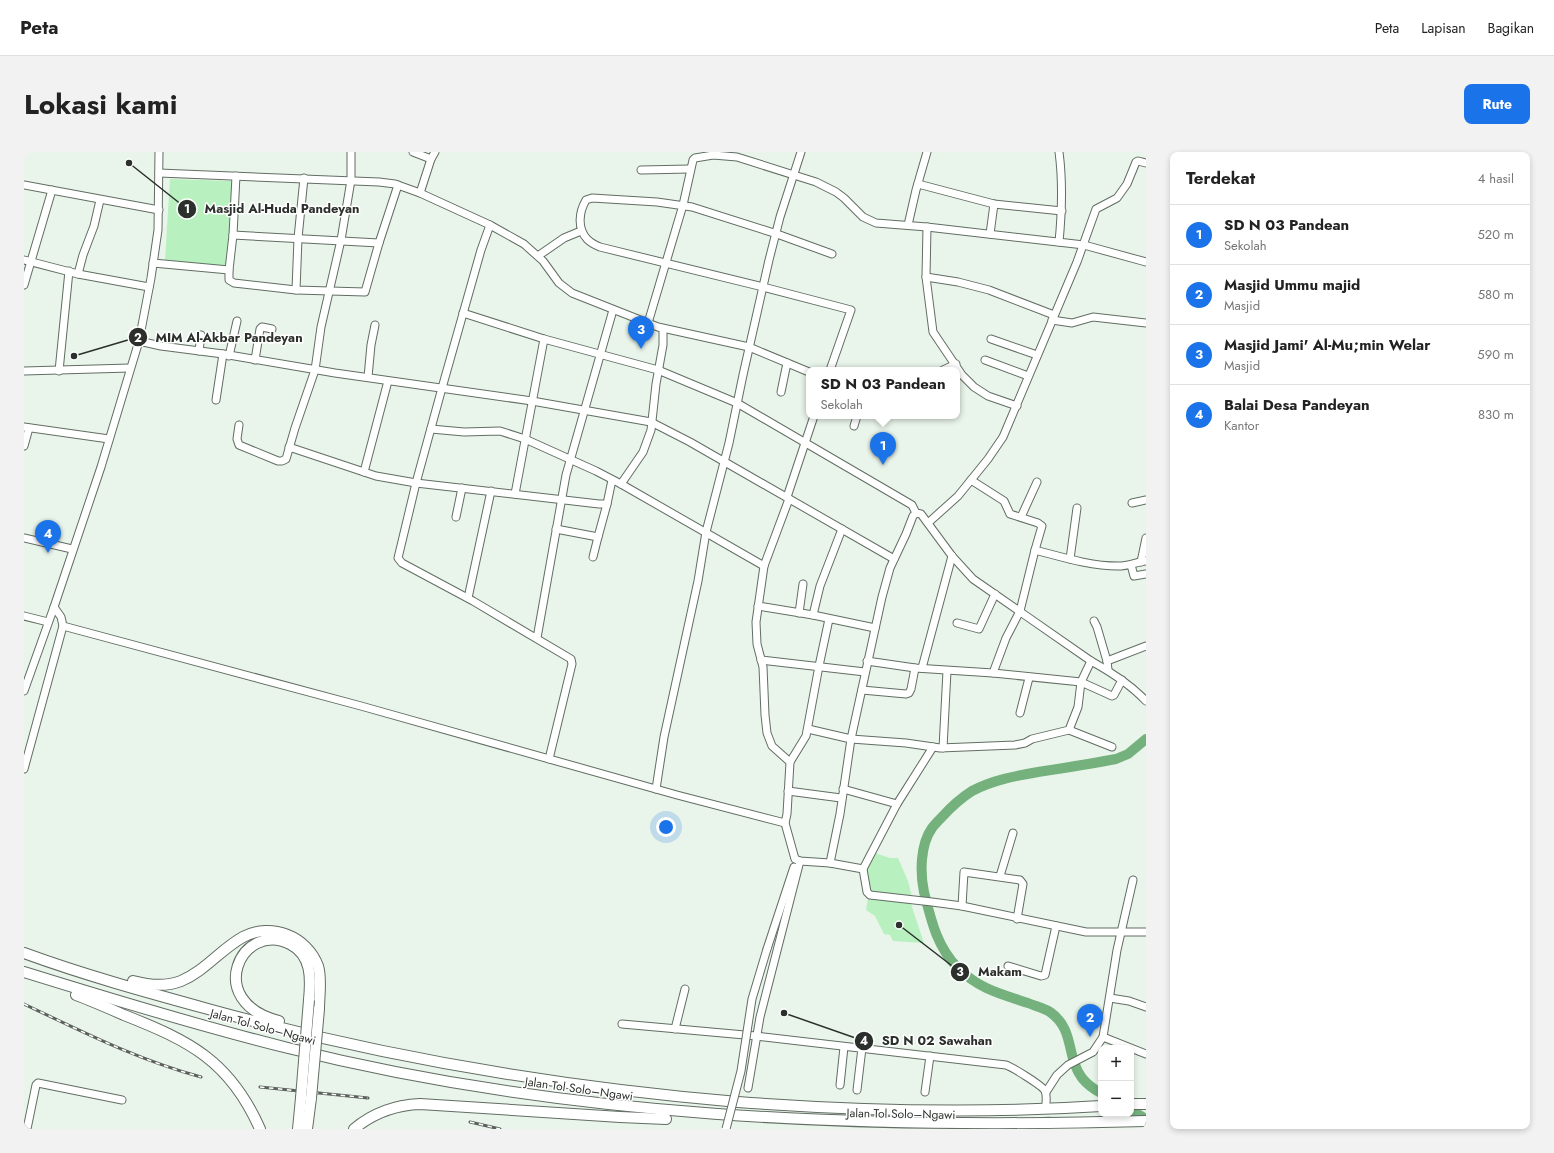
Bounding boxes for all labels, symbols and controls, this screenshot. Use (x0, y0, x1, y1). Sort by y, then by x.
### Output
text: Peta (20, 14, 58, 41)
text: Peta (1375, 18, 1399, 38)
text: Lapisan (1421, 18, 1466, 38)
text: Bagikan (1488, 18, 1534, 38)
text: Lokasi kami (24, 84, 177, 125)
button: Rute (1464, 84, 1530, 124)
text: Terdekat (1186, 166, 1255, 190)
text: 4 hasil (1478, 169, 1514, 188)
callout: Masjid Al-Huda Pandeyan (177, 196, 367, 221)
text: Masjid Al-Huda Pandeyan (205, 199, 359, 218)
text: 1 (184, 200, 190, 218)
text: SD N 03 Pandean (1224, 214, 1349, 236)
text: 1 (1196, 225, 1202, 244)
text: 520 m (1477, 225, 1514, 244)
text: Sekolah (1224, 236, 1267, 255)
text: Masjid Ummu majid (1224, 274, 1360, 296)
text: 2 (1195, 285, 1203, 304)
text: 580 m (1478, 285, 1514, 304)
text: Masjid (1224, 296, 1260, 315)
pin: 3 (628, 316, 654, 349)
callout: MIM Al-Akbar Pandeyan (128, 325, 311, 350)
text: MIM Al-Akbar Pandeyan (155, 328, 303, 347)
text: 2 (134, 329, 142, 347)
text: Masjid Jami' Al-Mu;min Welar (1224, 334, 1430, 356)
text: 3 (1195, 345, 1203, 364)
text: 590 m (1477, 345, 1514, 364)
text: Masjid (1224, 356, 1260, 375)
popup (806, 367, 960, 419)
text: SD N 03 Pandean (820, 373, 946, 395)
text: Balai Desa Pandeyan (1224, 394, 1370, 416)
text: Sekolah (820, 395, 863, 414)
text: 4 (1194, 405, 1204, 424)
text: 830 m (1478, 405, 1514, 424)
text: Kantor (1224, 416, 1259, 435)
pin: 1 (870, 432, 896, 465)
pin: 4 (35, 520, 61, 553)
your location (656, 817, 676, 837)
callout: Makam (950, 959, 1030, 984)
text: Makam (978, 962, 1022, 981)
text: 3 (956, 963, 964, 981)
street label: Jalan Tol Solo–Ngawi (206, 1004, 318, 1050)
pin: 2 (1077, 1004, 1103, 1037)
callout: SD N 02 Sawahan (854, 1028, 1000, 1053)
text: SD N 02 Sawahan (882, 1031, 992, 1050)
text: 4 (860, 1032, 868, 1050)
map controls (1098, 1045, 1134, 1117)
button: + (1098, 1045, 1134, 1081)
street label: Jalan Tol Solo–Ngawi (522, 1072, 634, 1105)
button: − (1098, 1081, 1134, 1117)
street label: Jalan Tol Solo–Ngawi (844, 1104, 956, 1124)

